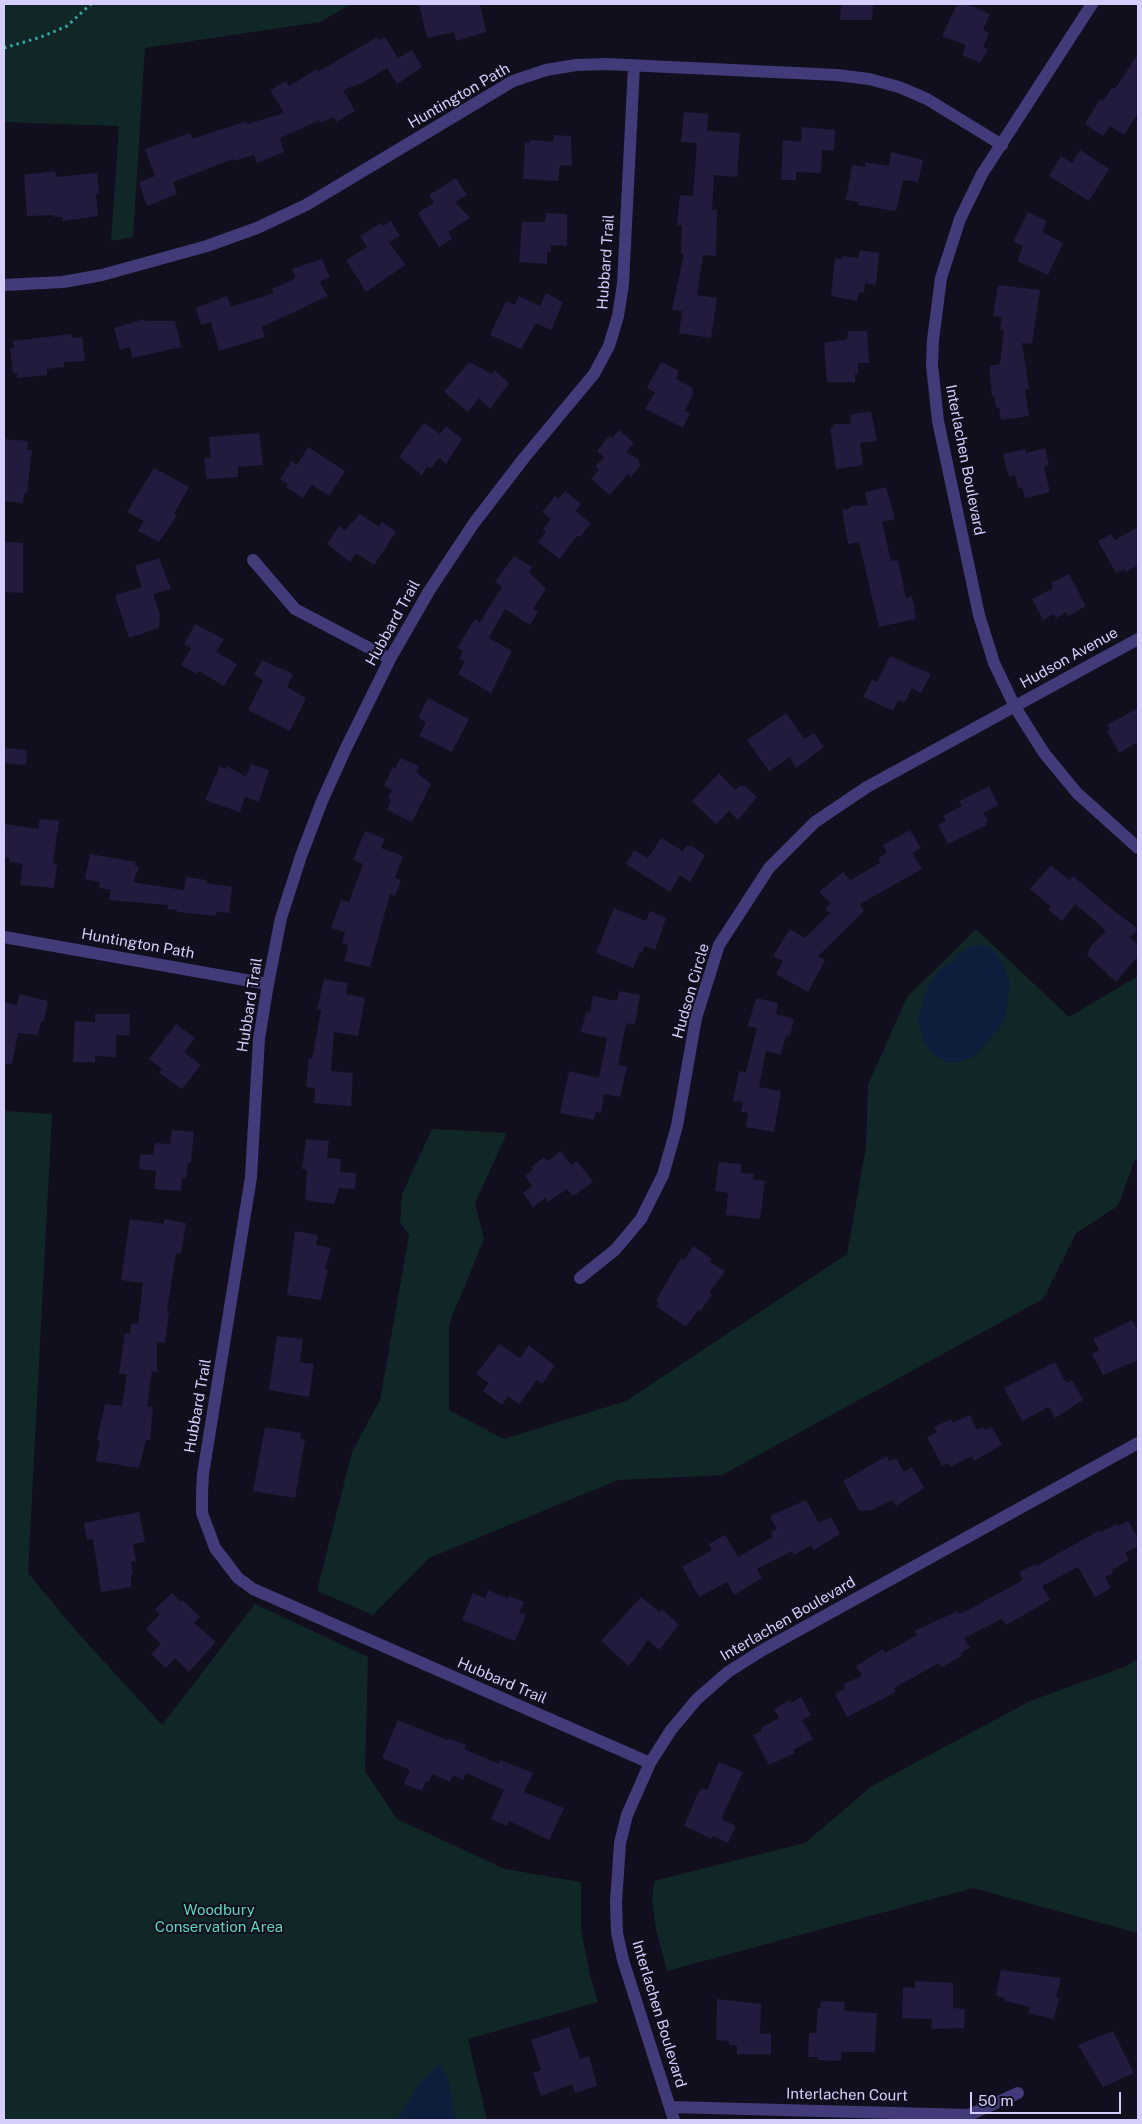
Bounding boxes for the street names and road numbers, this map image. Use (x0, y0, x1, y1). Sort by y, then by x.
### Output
street label: Huntington Path (405, 60, 513, 132)
street label: Hubbard Trail (594, 214, 618, 310)
street label: Interlachen Boulevard (942, 383, 988, 537)
street label: Hubbard Trail (362, 577, 424, 669)
street label: Hudson Avenue (1017, 624, 1121, 692)
street label: Huntington Path (80, 925, 196, 963)
street label: Hudson Circle (669, 941, 713, 1041)
street label: Hubbard Trail (234, 956, 266, 1054)
street label: Hubbard Trail (181, 1357, 215, 1455)
street label: Interlachen Boulevard (717, 1573, 859, 1665)
street label: Hubbard Trail (455, 1654, 549, 1708)
street label: Interlachen Boulevard (628, 1938, 690, 2090)
street label: Interlachen Court (786, 2085, 908, 2105)

